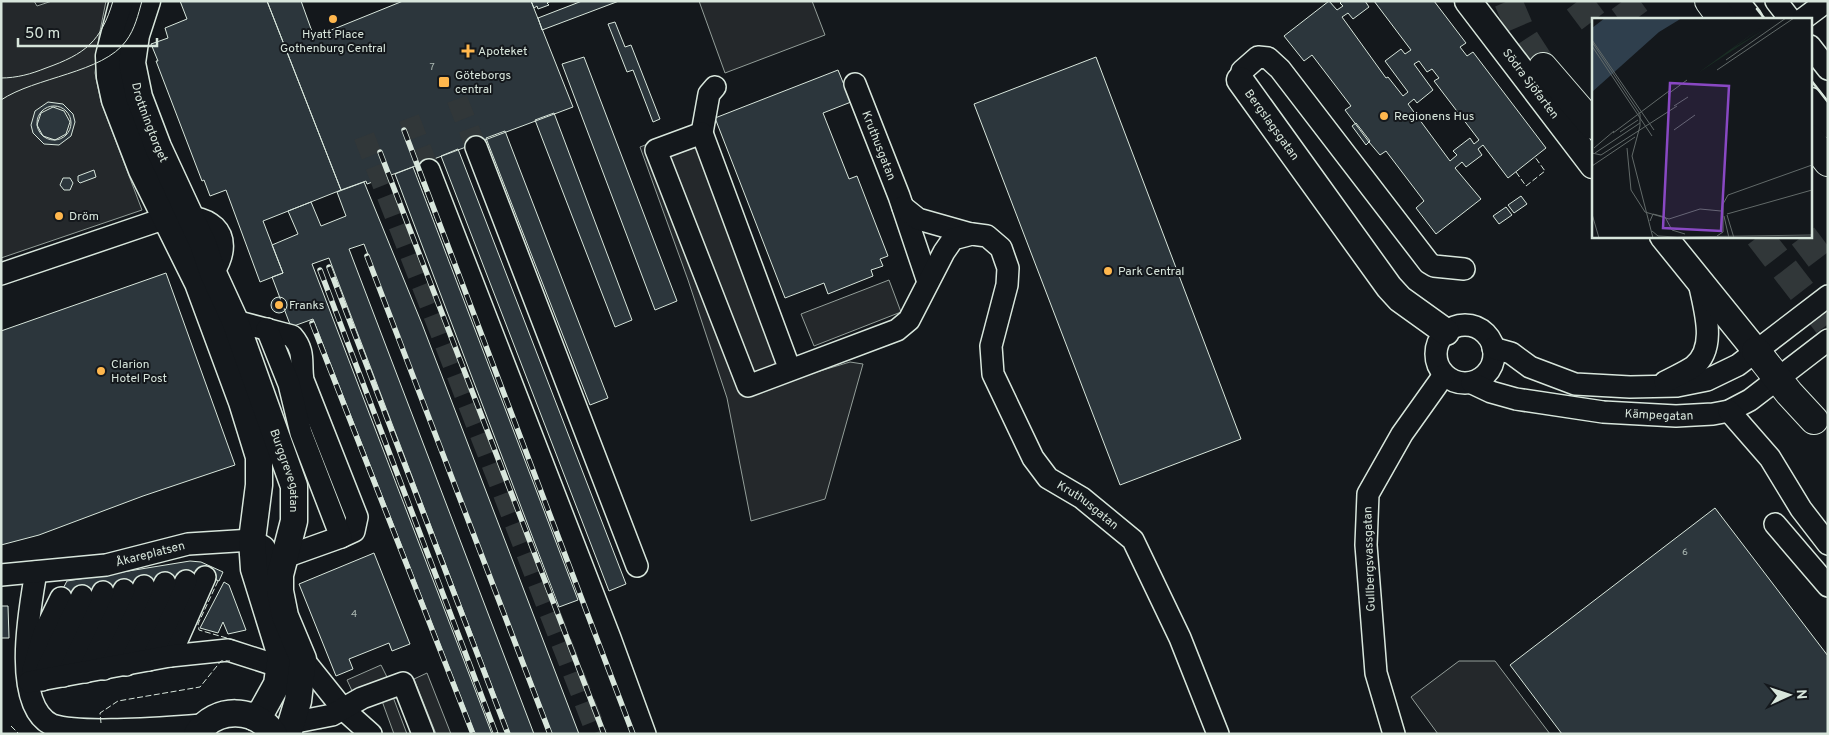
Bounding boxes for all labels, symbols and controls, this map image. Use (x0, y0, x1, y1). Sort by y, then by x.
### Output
marker: Hyatt Place Gothenburg Central (327, 13, 339, 25)
scale bar (18, 15, 156, 47)
inset map (1592, 18, 1812, 238)
text: 50 m (25, 25, 60, 44)
place label: Hyatt Place Gothenburg Central (280, 27, 386, 57)
place label: Apoteket (478, 44, 527, 60)
marker: Apoteket (462, 45, 474, 57)
street label: Södra Sjöfarten (1498, 46, 1562, 123)
house number: 7 (429, 61, 435, 74)
place label: Göteborgs central (455, 68, 511, 98)
marker: Göteborgs central (437, 75, 451, 89)
street label: Drottningtorget (127, 81, 171, 165)
street label: Bergslagsgatan (1240, 86, 1302, 164)
street label: Kruthusgatan (857, 109, 899, 183)
place label: Regionens Hus (1394, 109, 1474, 125)
marker: Regionens Hus (1378, 110, 1390, 122)
place label: Dröm (69, 209, 99, 225)
marker: Dröm (53, 210, 65, 222)
place label: Park Central (1118, 264, 1185, 280)
marker: Park Central (1102, 265, 1114, 277)
place label: Franks (289, 298, 324, 314)
marker: Franks (273, 299, 285, 311)
place label: Clarion Hotel Post (111, 357, 167, 387)
marker: Clarion Hotel Post (95, 365, 107, 377)
street label: Kämpegatan (1624, 406, 1694, 425)
street label: Burggrevegatan (265, 427, 301, 512)
street label: Kruthusgatan (1053, 478, 1121, 534)
street label: Gullbergsvassgatan (1360, 506, 1380, 612)
street label: Åkareplatsen (114, 538, 187, 571)
house number: 6 (1682, 546, 1688, 559)
house number: 4 (351, 608, 357, 621)
north arrow (1764, 670, 1814, 720)
text: N (1792, 689, 1809, 700)

